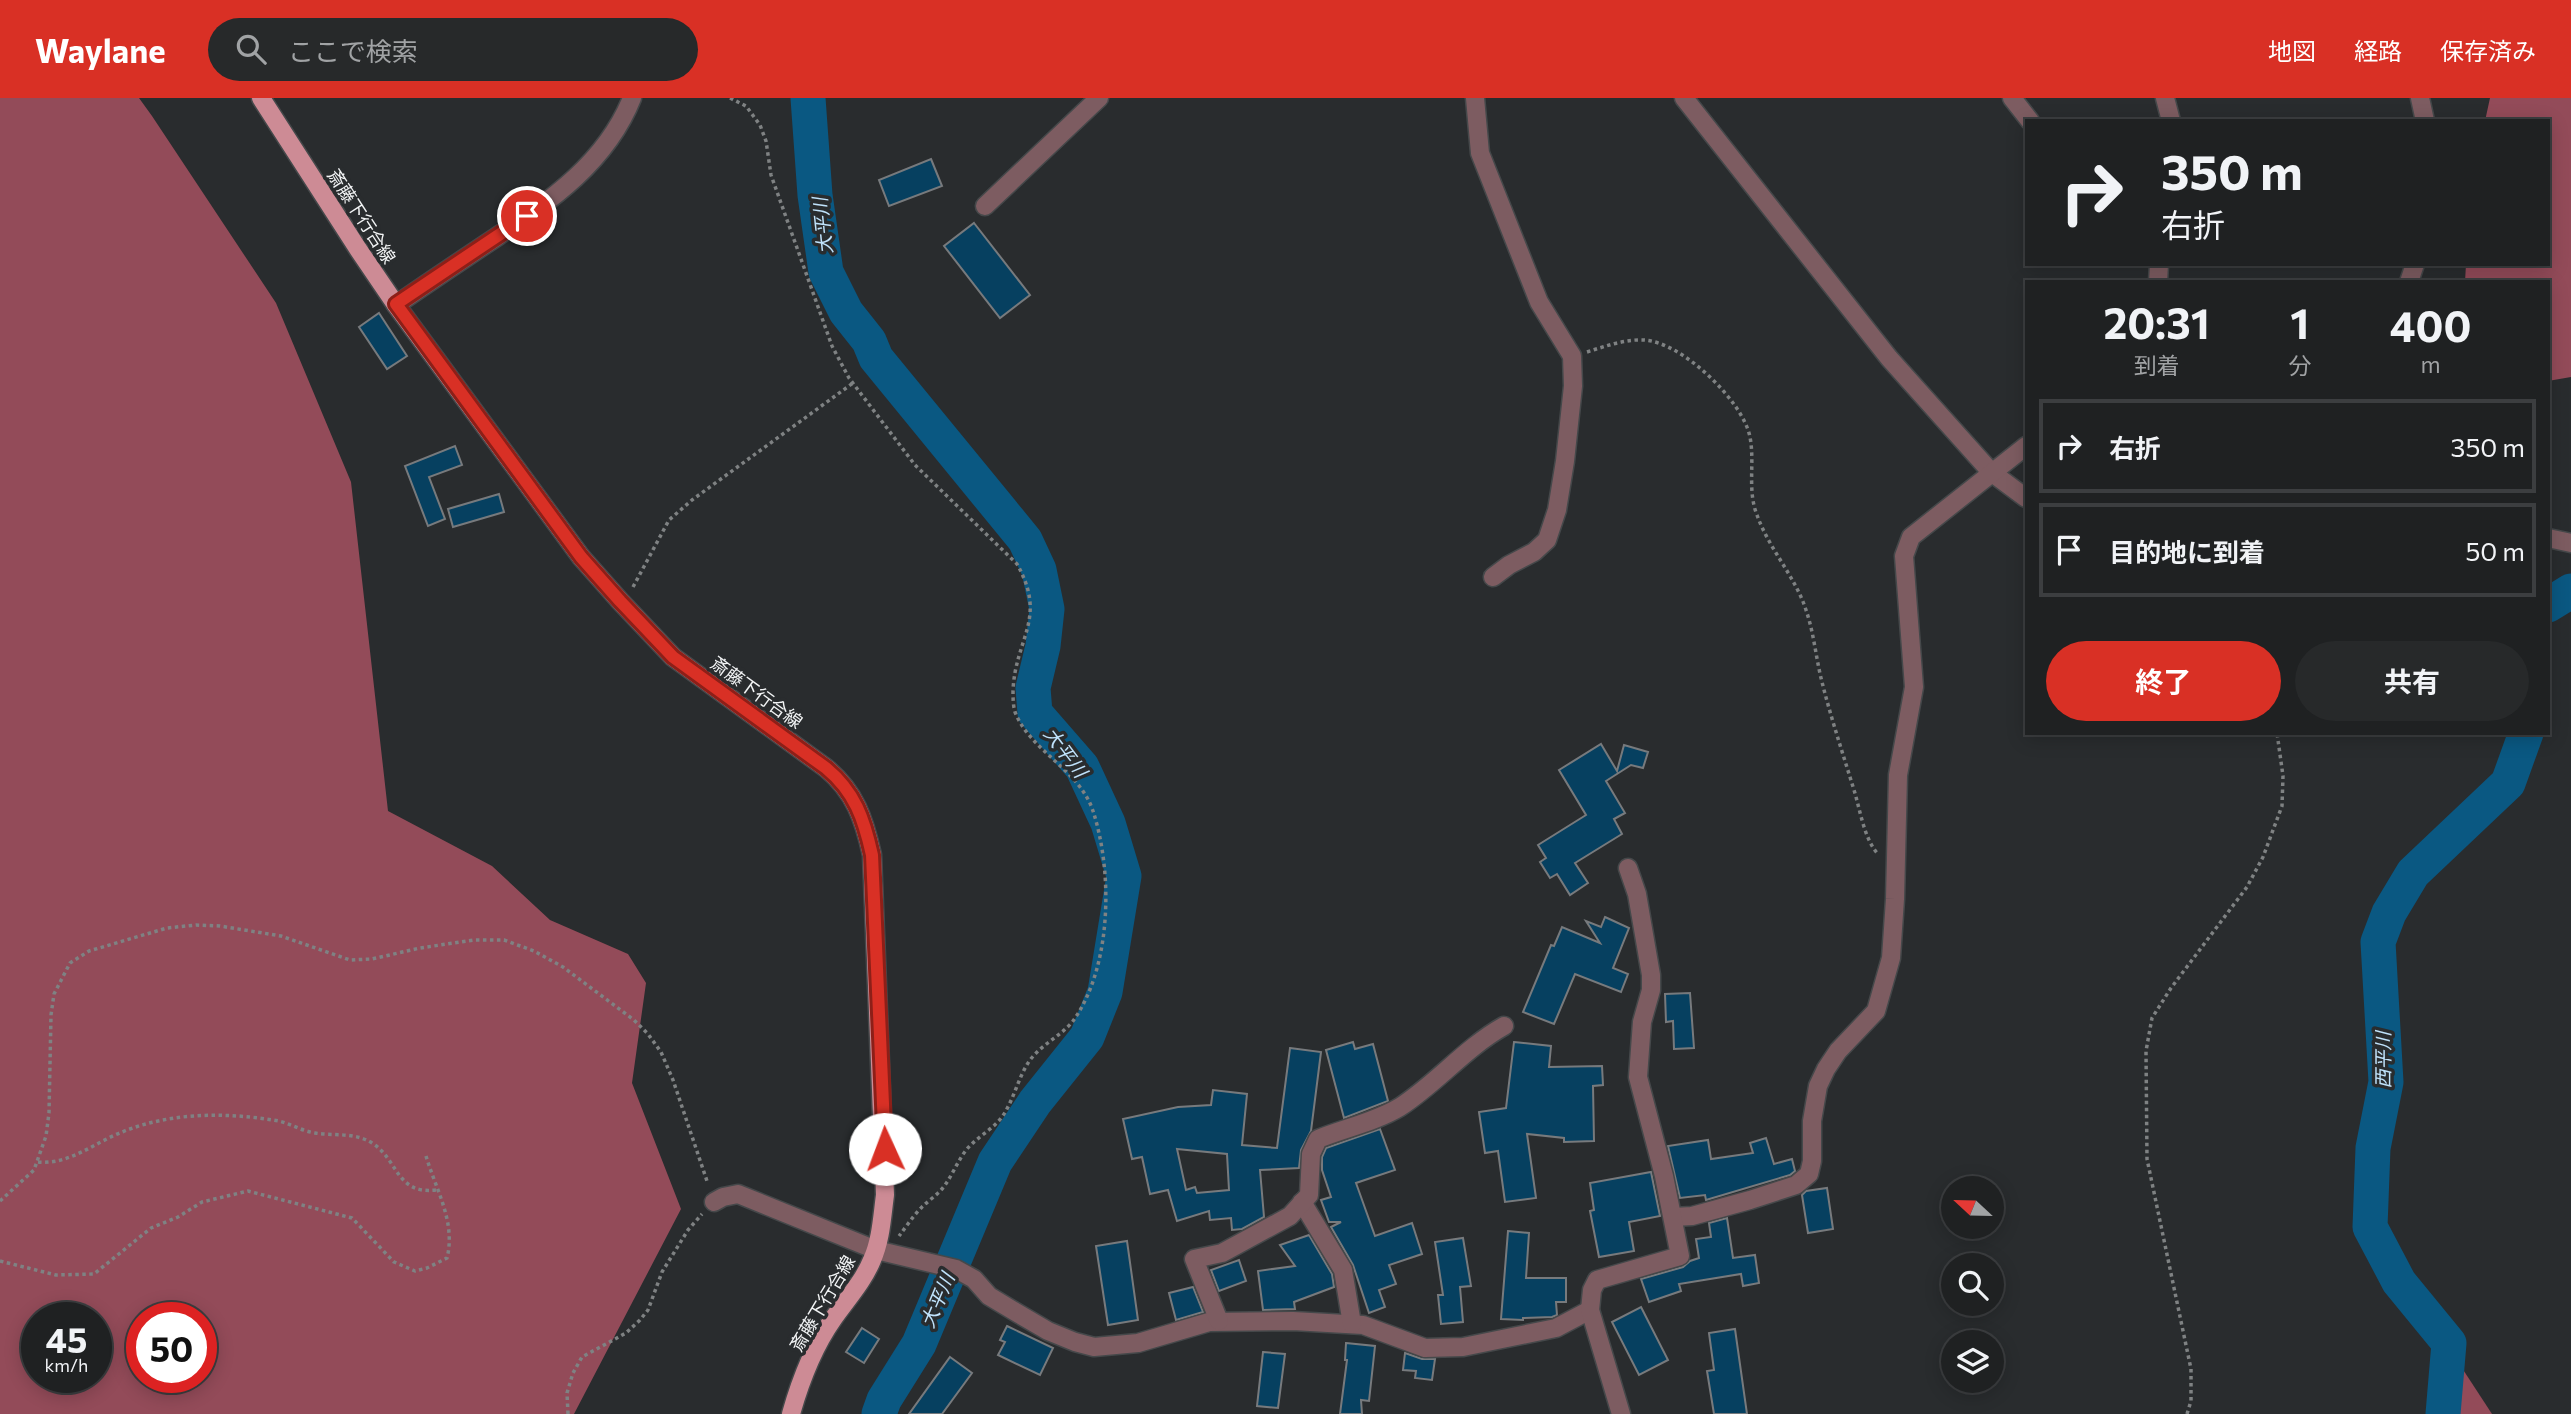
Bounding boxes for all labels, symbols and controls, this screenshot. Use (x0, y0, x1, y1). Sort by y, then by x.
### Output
search box (208, 18, 698, 81)
text: Waylane (35, 29, 166, 70)
icon: search (232, 30, 270, 68)
text: ここで検索 (288, 35, 418, 66)
text: 地図 (2268, 36, 2316, 65)
text: 経路 (2354, 36, 2402, 65)
text: 保存済み (2440, 36, 2536, 65)
text: 350 m (2161, 140, 2303, 200)
icon: right (2046, 147, 2137, 238)
street label: 斎藤下行合線 (323, 165, 401, 267)
pin (497, 186, 557, 246)
water label: 大平川 (807, 194, 836, 256)
icon: arrive (508, 197, 546, 235)
text: 右折 (2161, 204, 2225, 244)
text: 20:31 (2104, 296, 2210, 348)
text: 1 (2290, 296, 2309, 348)
text: 400 (2390, 299, 2471, 351)
text: m (2421, 350, 2441, 378)
text: 到着 (2134, 351, 2180, 379)
text: 分 (2288, 351, 2311, 379)
icon: right (2050, 427, 2088, 465)
text: 350 m (2451, 431, 2525, 462)
text: 右折 (2109, 432, 2161, 463)
icon: arrive (2050, 531, 2088, 569)
text: 50 m (2465, 535, 2525, 566)
text: 目的地に到着 (2109, 536, 2265, 567)
button: 終了 (2046, 641, 2281, 721)
button: 共有 (2295, 641, 2529, 721)
street label: 斎藤下行合線 (707, 651, 807, 733)
water label: 大平川 (1040, 722, 1094, 783)
water label: 西平川 (2371, 1030, 2394, 1089)
position arrow (848, 1112, 922, 1186)
north arrow (1941, 1176, 2004, 1239)
map controls (1941, 1176, 2004, 1393)
street label: 斎藤下行合線 (785, 1251, 859, 1355)
button: search (1941, 1253, 2004, 1316)
water label: 大平川 (915, 1267, 960, 1331)
speed limit sign: 50 (126, 1302, 217, 1393)
text: 45 (46, 1317, 87, 1360)
button: layers (1941, 1330, 2004, 1393)
text: km/h (45, 1354, 88, 1376)

